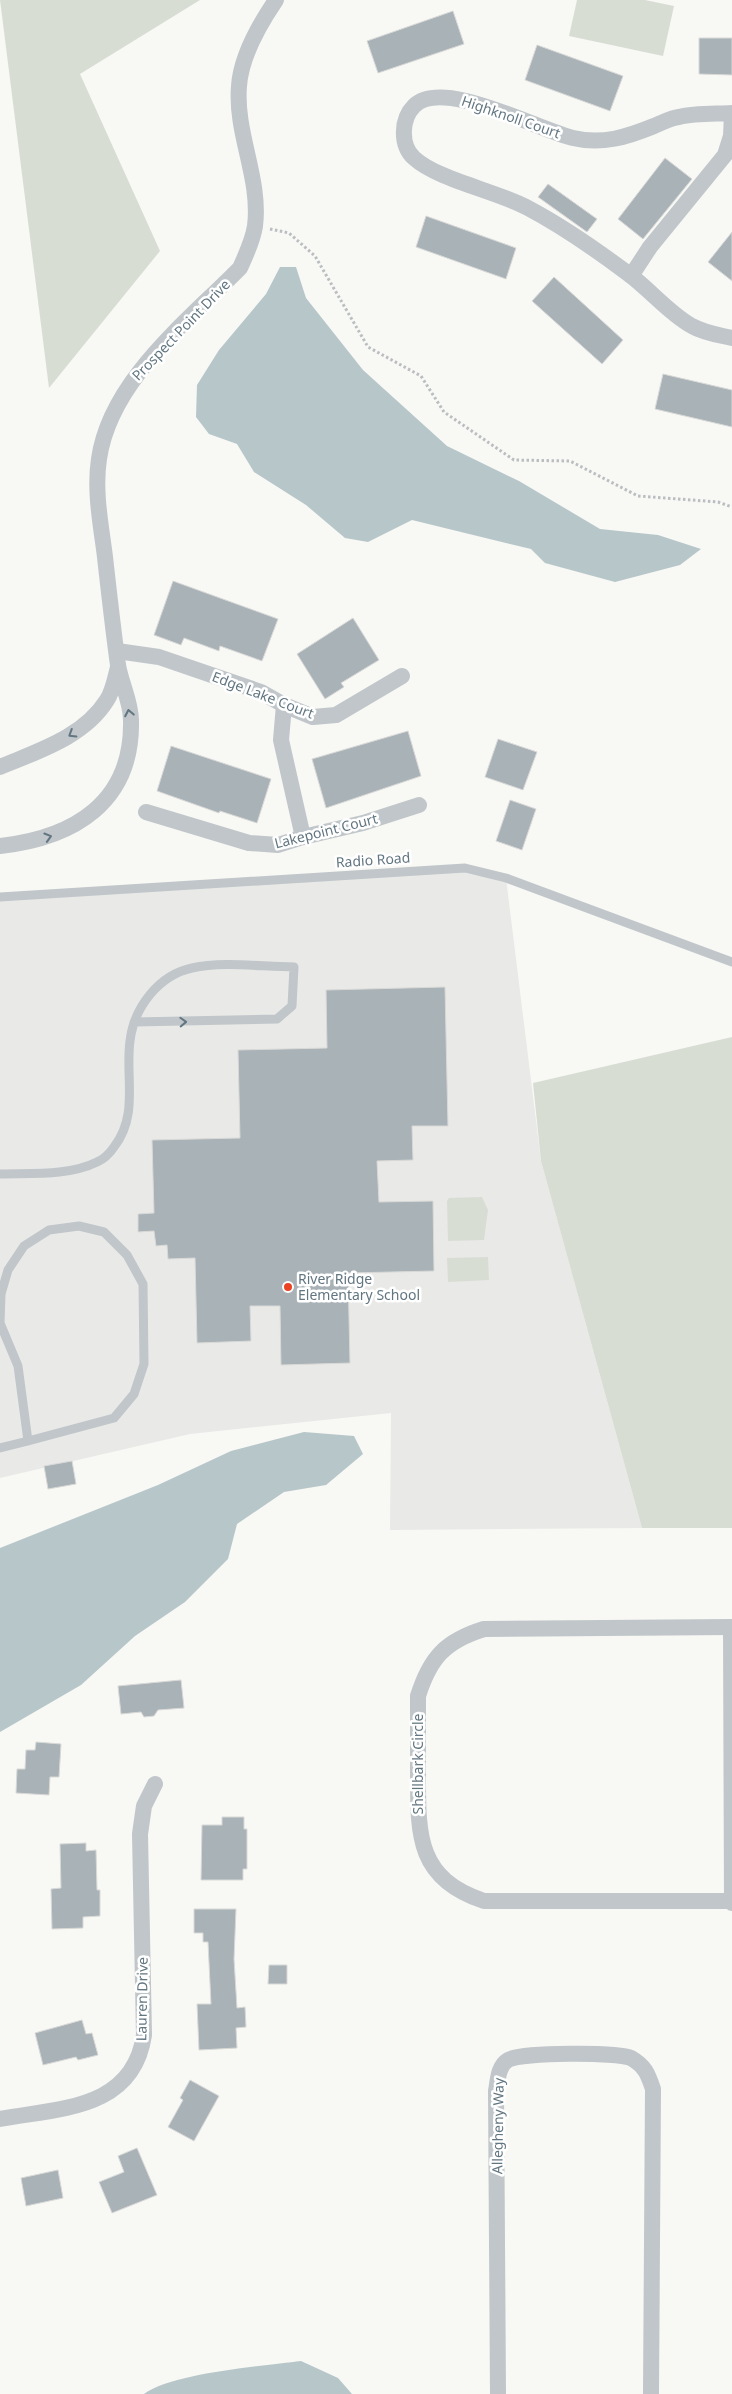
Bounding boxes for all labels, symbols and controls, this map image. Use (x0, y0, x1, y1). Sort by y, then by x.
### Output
street label: Highknoll Court (459, 91, 563, 142)
street label: Prospect Point Drive (127, 275, 234, 384)
street label: Edge Lake Court (210, 666, 317, 723)
one-way arrow (125, 709, 135, 718)
one-way arrow (69, 727, 78, 737)
street label: Lakepoint Court (272, 809, 379, 852)
one-way arrow (43, 832, 51, 842)
street label: Radio Road (335, 847, 411, 872)
one-way arrow (179, 1016, 187, 1027)
place label: River Ridge Elementary School (298, 1269, 420, 1304)
marker: River Ridge Elementary School (282, 1281, 294, 1293)
street label: Shellbark Circle (408, 1713, 427, 1815)
street label: Lauren Drive (131, 1957, 152, 2041)
street label: Allegheny Way (487, 2077, 508, 2174)

